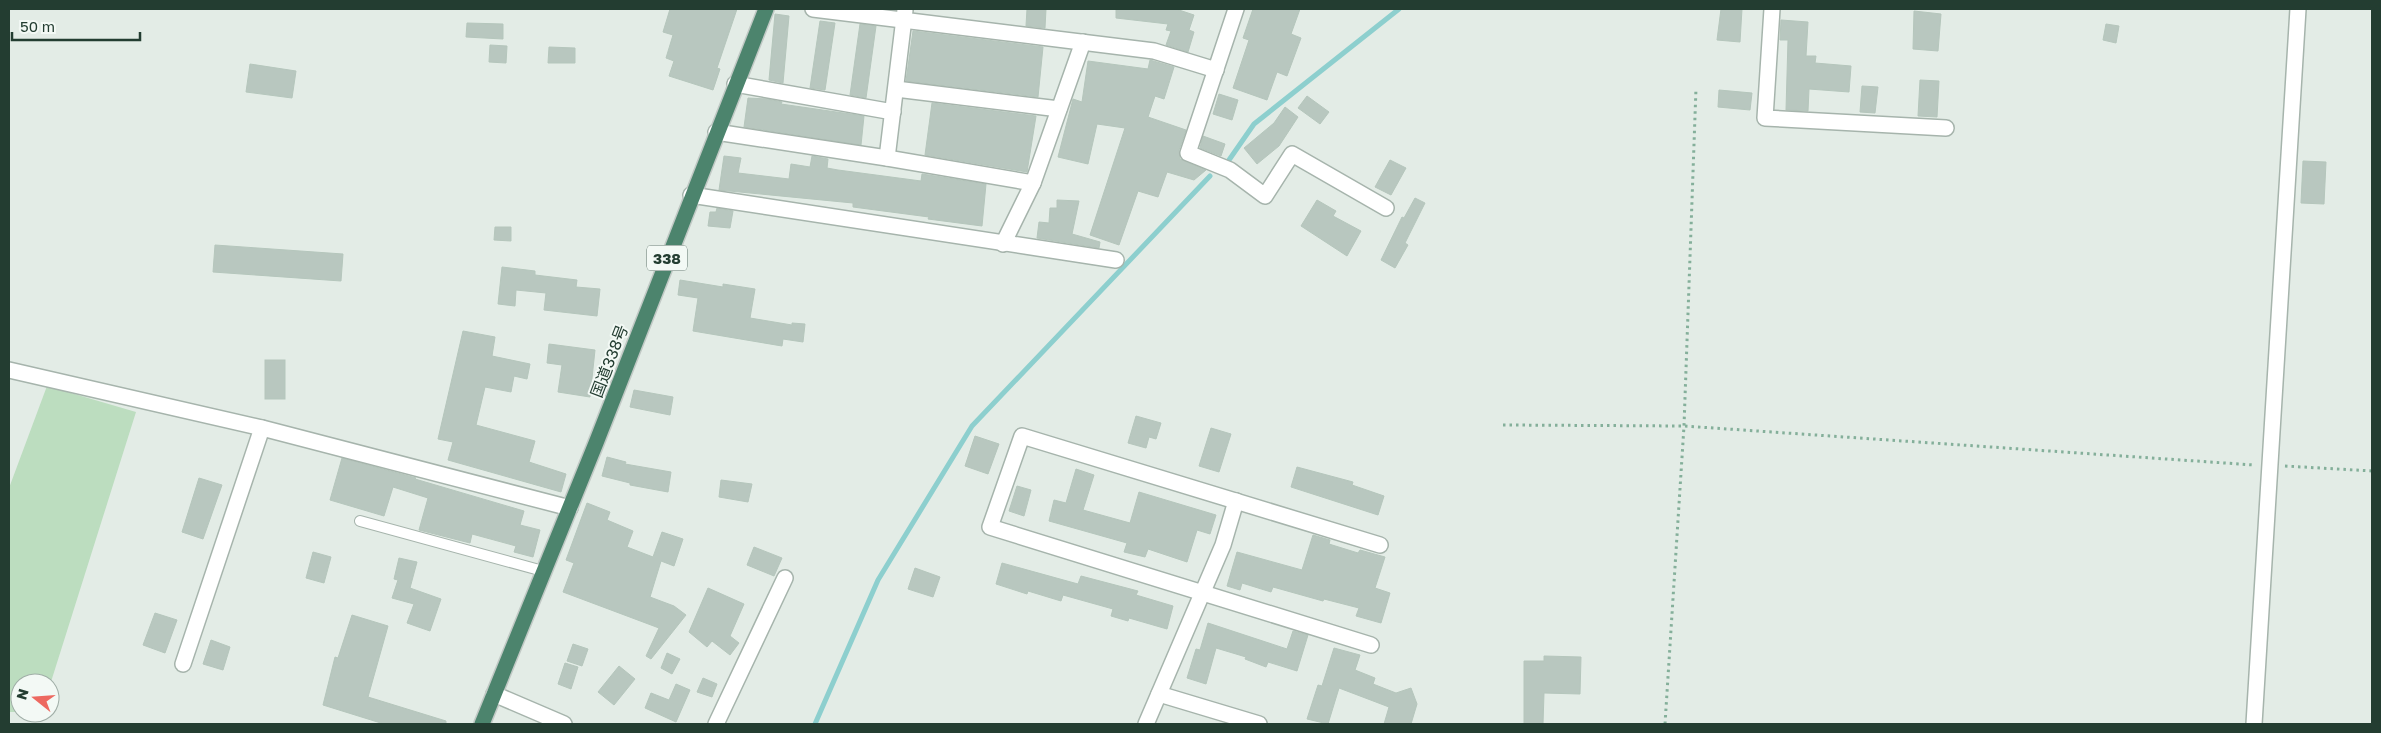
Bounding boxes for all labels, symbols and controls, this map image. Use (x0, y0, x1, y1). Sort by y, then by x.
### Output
scale bar (12, 10, 140, 42)
text: 50 m (20, 17, 55, 35)
road number: 338 (647, 246, 687, 270)
street label: 国道338号 (586, 322, 632, 400)
north arrow (10, 673, 60, 723)
text: N (12, 686, 32, 702)

